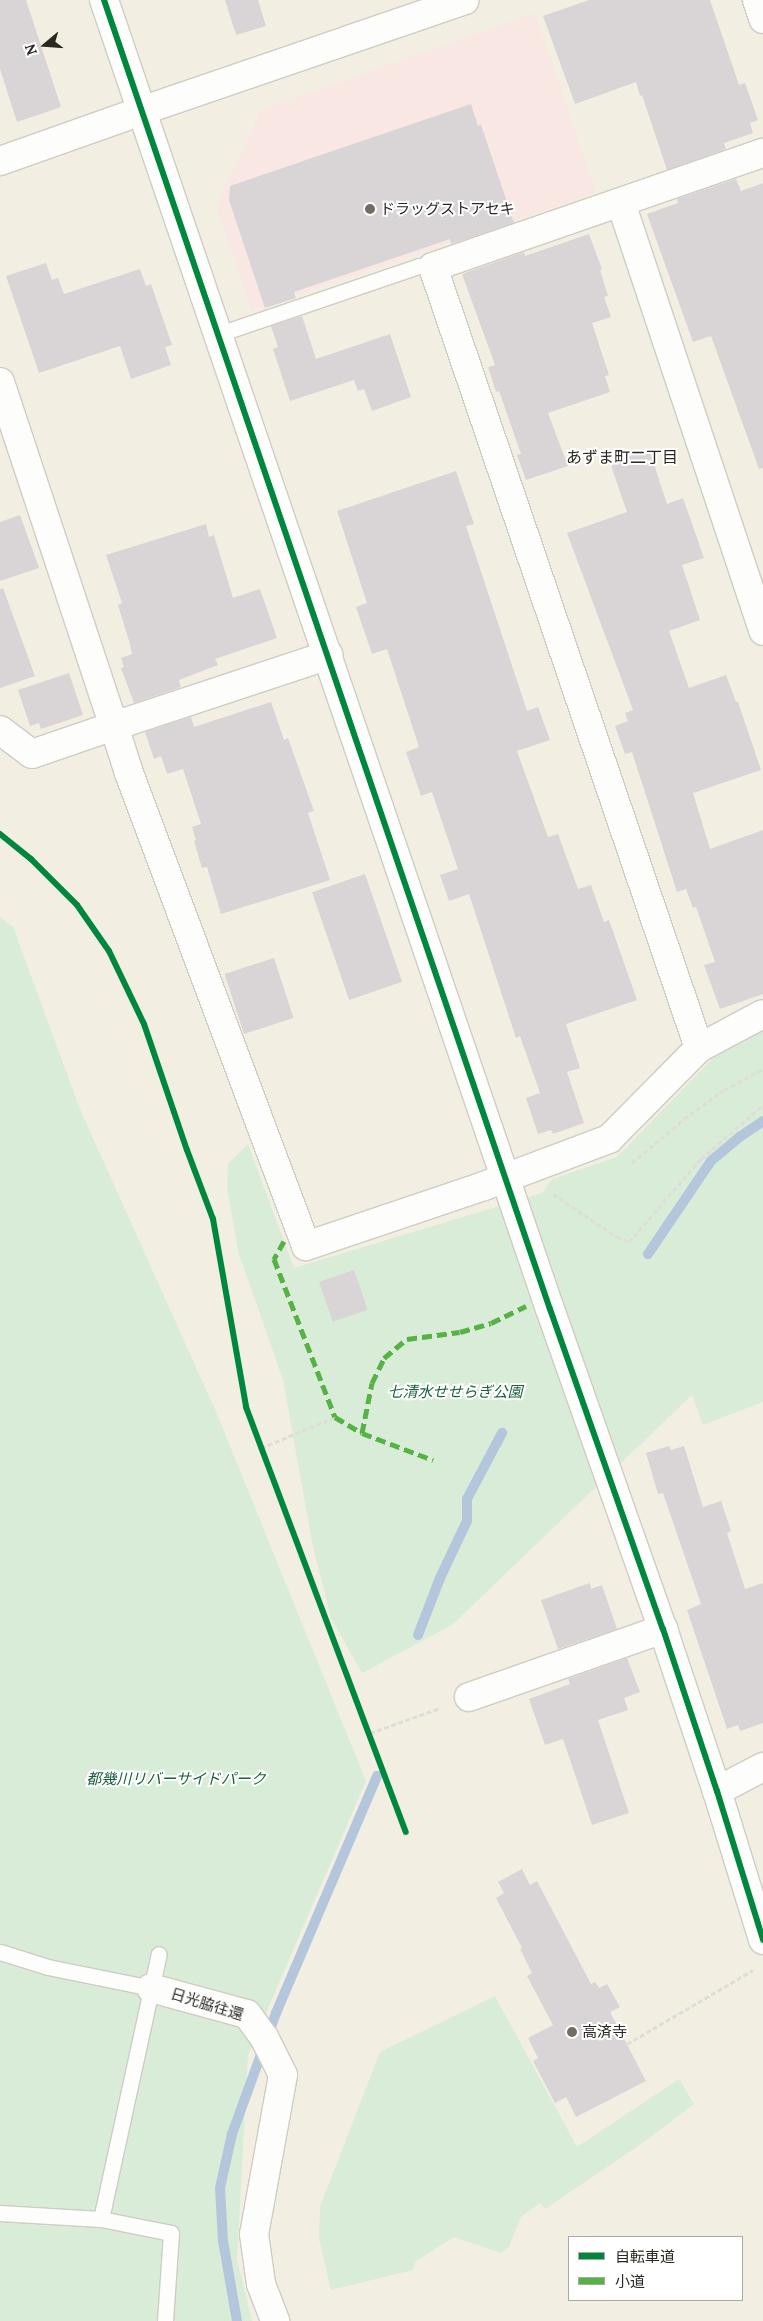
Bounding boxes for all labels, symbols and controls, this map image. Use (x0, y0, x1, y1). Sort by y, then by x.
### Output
north arrow (20, 20, 70, 70)
text: N (21, 42, 41, 58)
place label: ドラッグストアセキ (380, 200, 515, 218)
marker: ドラッグストアセキ (364, 203, 376, 215)
district label: あずま町二丁目 (566, 447, 678, 467)
park label: 七清水せせらぎ公園 (388, 1383, 522, 1401)
park label: 都幾川リバーサイドパーク (86, 1770, 266, 1788)
street label: 日光脇往還 (169, 1984, 245, 2024)
place label: 高済寺 (582, 2023, 627, 2041)
marker: 高済寺 (566, 2026, 578, 2038)
legend (568, 2236, 743, 2301)
text: 自転車道 (615, 2247, 675, 2266)
text: 小道 (615, 2272, 645, 2291)

